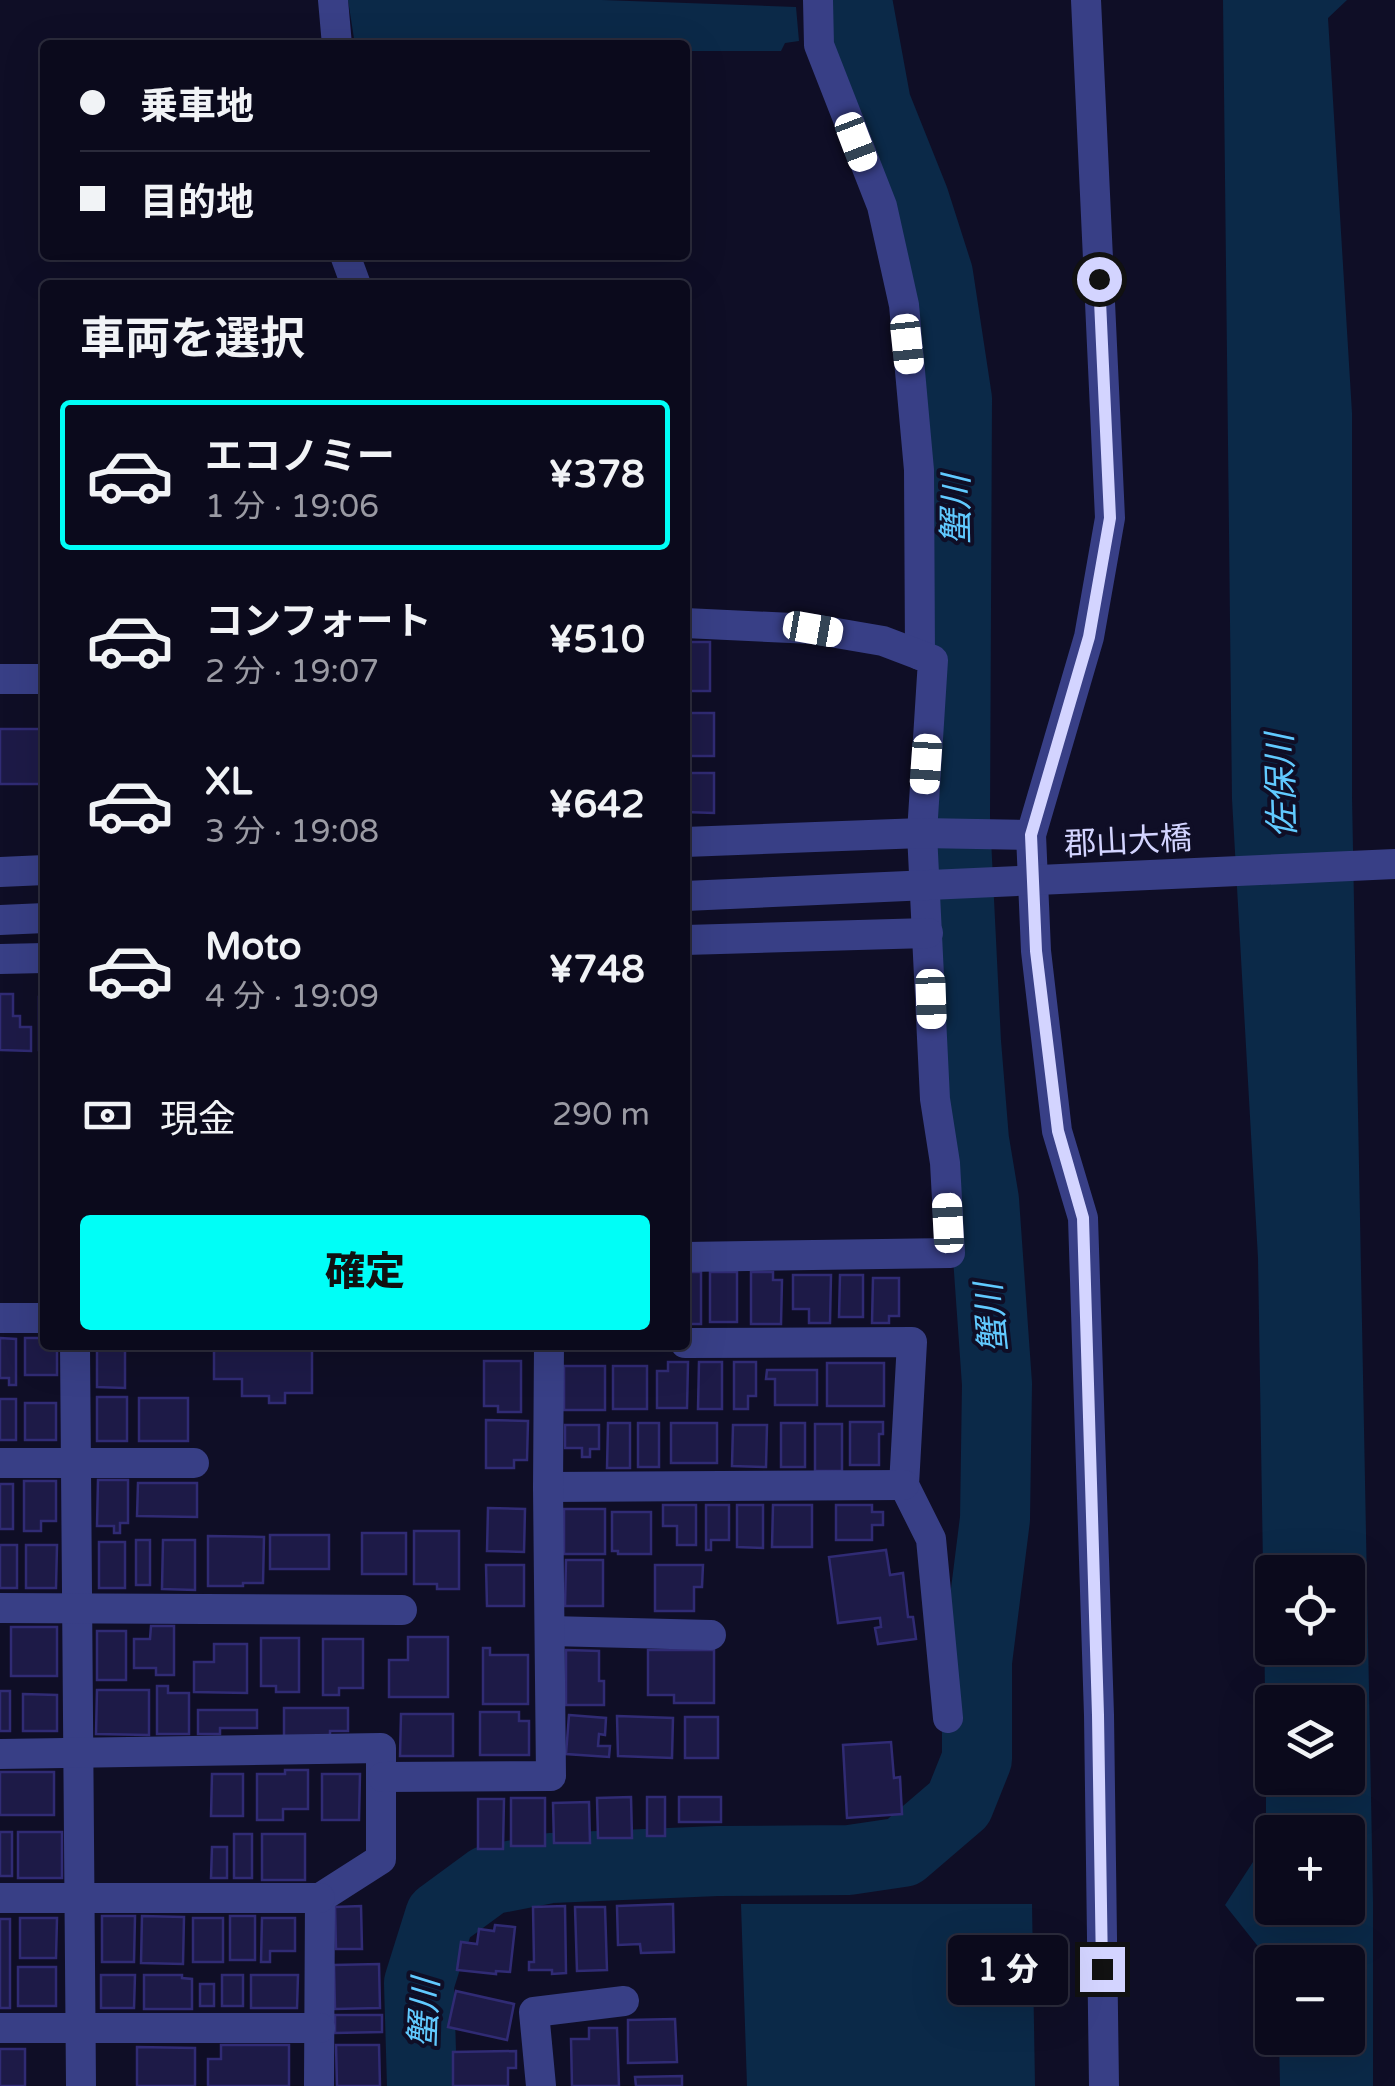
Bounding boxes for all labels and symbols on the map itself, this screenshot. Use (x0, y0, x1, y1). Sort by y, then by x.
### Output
car (831, 109, 881, 175)
route start (1077, 257, 1122, 302)
car (889, 313, 925, 375)
water label: 蟹川 (936, 471, 978, 545)
car (781, 609, 845, 649)
water label: 佐保川 (1259, 729, 1305, 839)
car (909, 733, 943, 795)
street label: 郡山大橋 (1063, 820, 1193, 864)
car (915, 968, 947, 1030)
car (931, 1192, 965, 1254)
water label: 蟹川 (968, 1277, 1016, 1355)
callout: 1 分 (947, 1934, 1067, 2004)
route end (1080, 1947, 1125, 1992)
water label: 蟹川 (402, 1973, 448, 2049)

